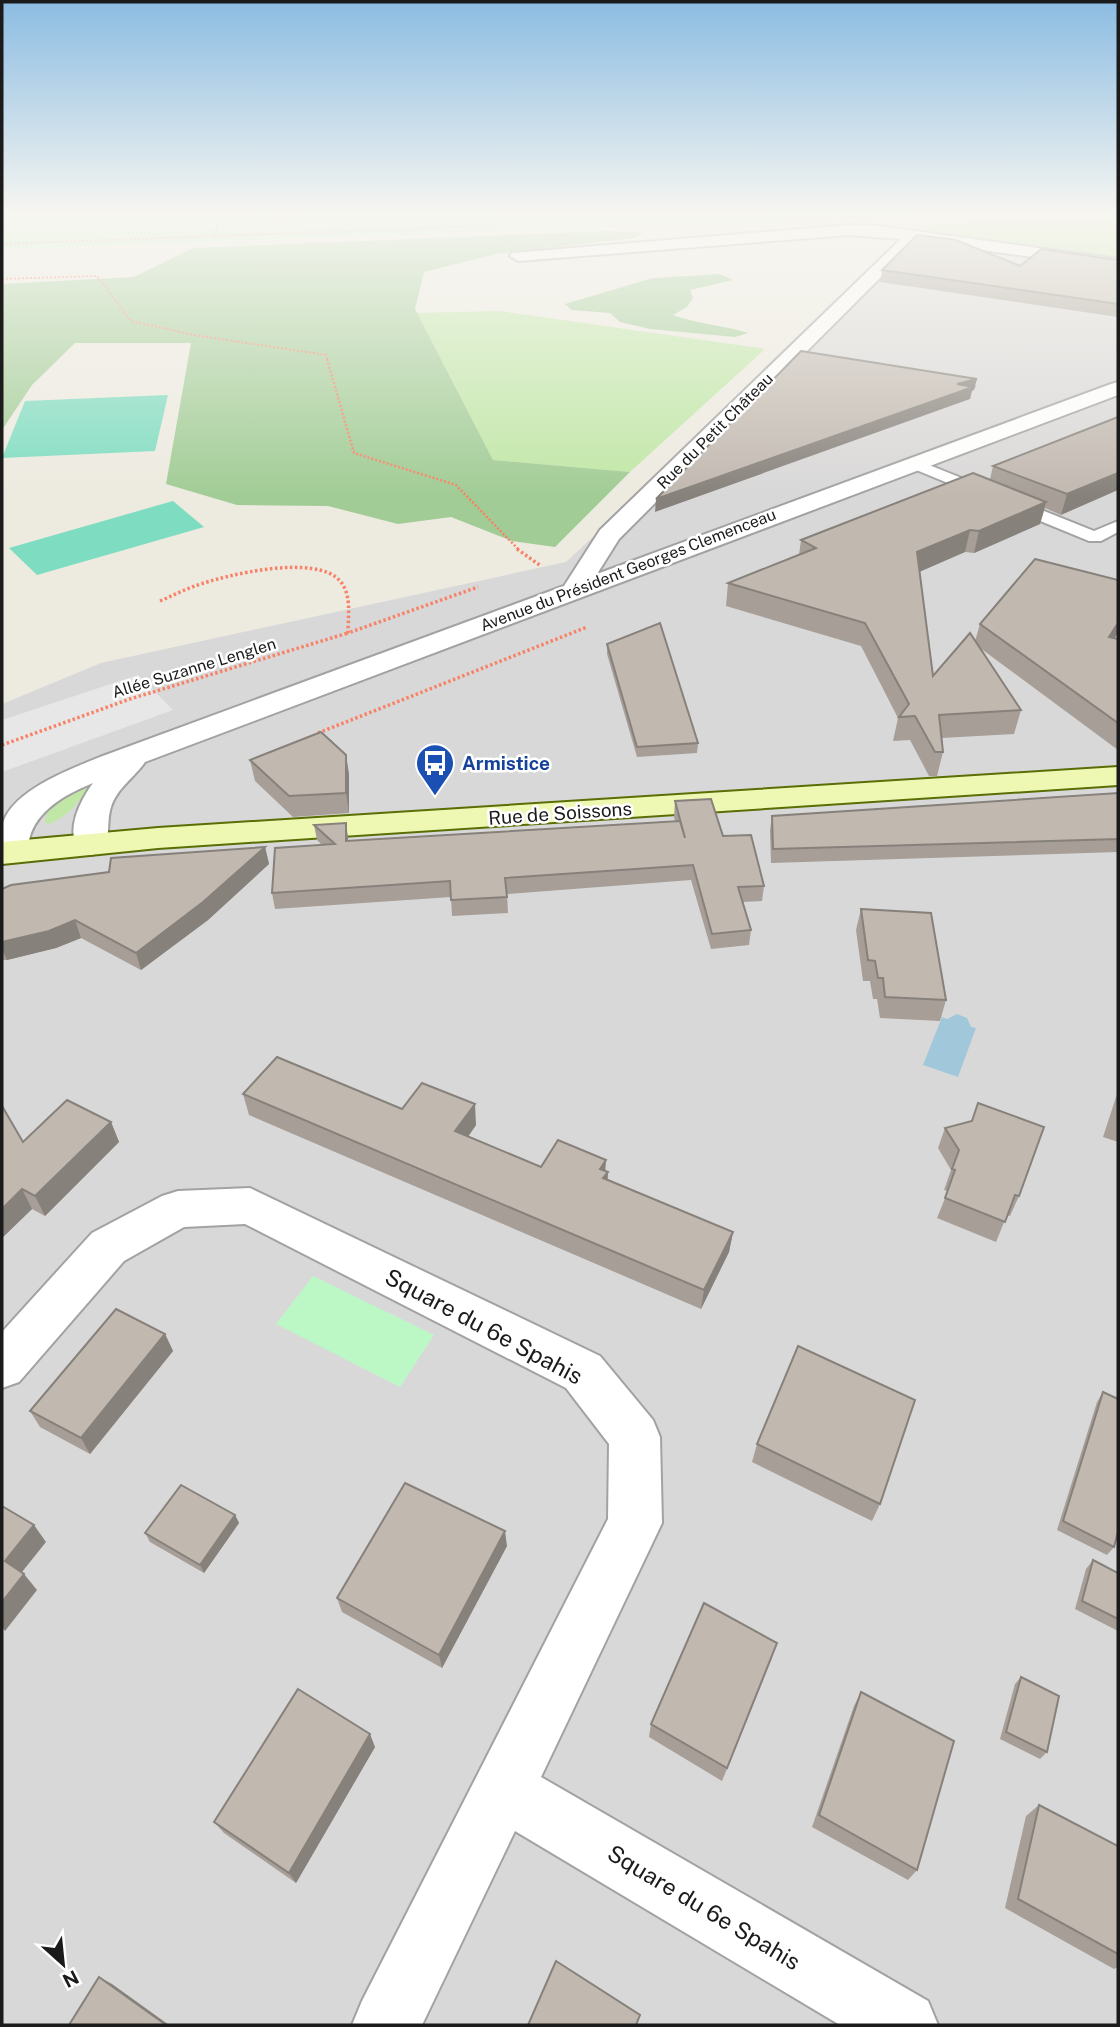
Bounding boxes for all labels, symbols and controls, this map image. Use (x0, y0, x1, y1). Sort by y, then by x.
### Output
street label: Rue du Petit Château (653, 369, 777, 493)
street label: Avenue du Président Georges Clemenceau (478, 505, 778, 635)
street label: Allée Suzanne Lenglen (110, 634, 278, 702)
bus stop icon: Armistice (414, 742, 456, 797)
place label: Armistice (462, 752, 550, 774)
street label: Rue de Soissons (487, 797, 633, 829)
street label: Square du 6e Spahis (381, 1262, 587, 1390)
street label: Square du 6e Spahis (603, 1839, 805, 1975)
north arrow (28, 1929, 98, 1999)
text: N (59, 1966, 82, 1992)

